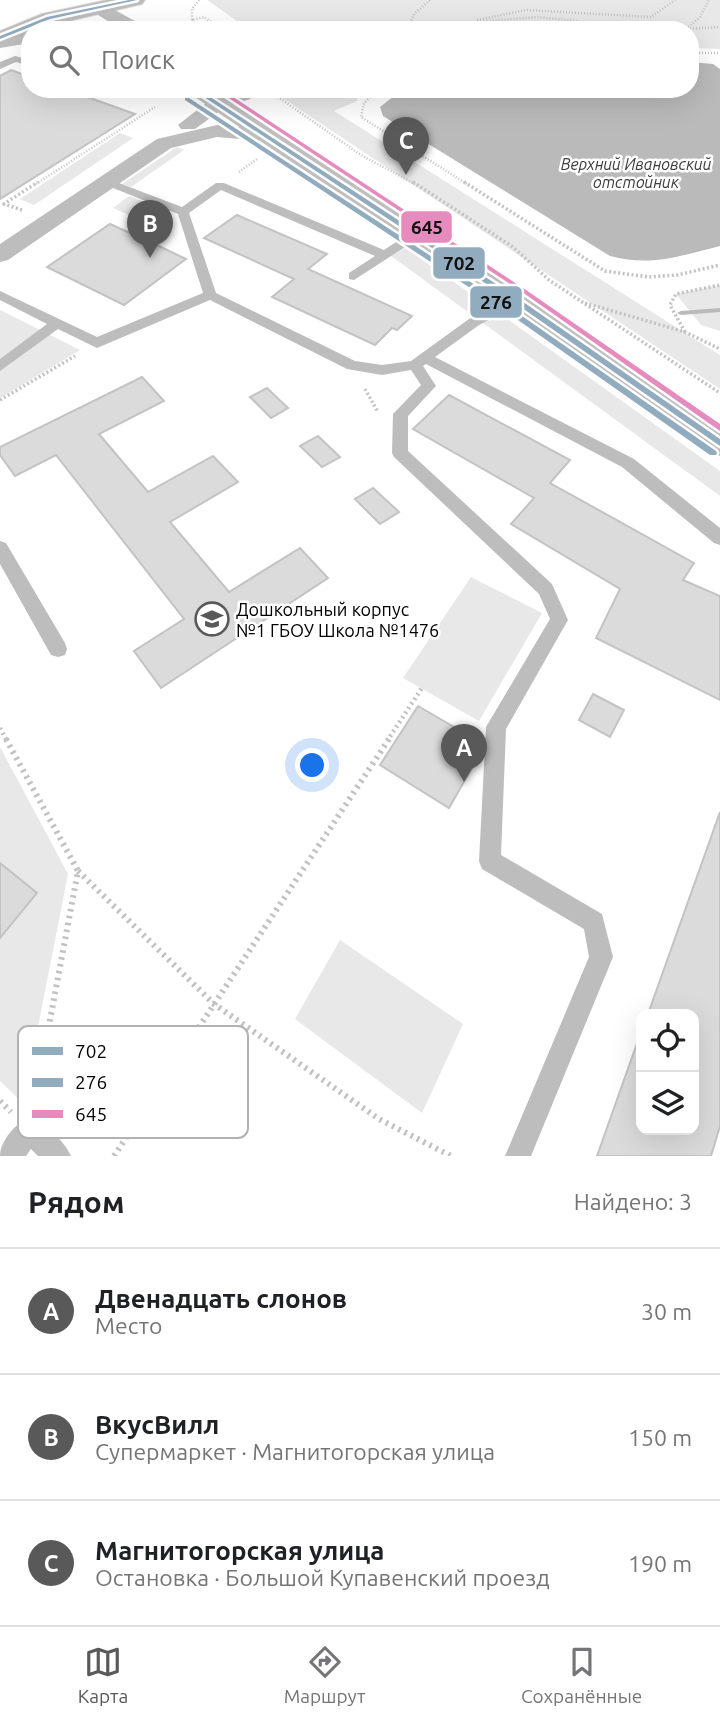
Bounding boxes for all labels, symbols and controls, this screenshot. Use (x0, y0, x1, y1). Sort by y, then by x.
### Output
search box (21, 21, 699, 98)
icon: search (45, 41, 83, 79)
text: Поиск (101, 45, 175, 74)
pin: C (383, 117, 429, 175)
water label: Верхний Ивановский отстойник (561, 155, 712, 191)
pin: B (127, 200, 173, 258)
line badge: 645 (400, 210, 453, 244)
text: 645 (411, 216, 443, 238)
line badge: 702 (432, 246, 486, 280)
text: 702 (443, 252, 475, 274)
line badge: 276 (469, 285, 523, 319)
text: 276 (480, 291, 512, 313)
place label: Дошкольный корпус №1 ГБОУ Школа №1476 (236, 599, 439, 640)
school or university icon: Дошкольный корпус №1 ГБОУ Школа №1476 (193, 600, 231, 638)
pin: A (441, 724, 487, 782)
your location (295, 748, 329, 782)
map controls (636, 1009, 699, 1135)
button: locate (636, 1009, 699, 1072)
legend (18, 1026, 248, 1138)
text: 702 (75, 1040, 107, 1062)
text: 276 (75, 1071, 107, 1093)
button: layers (636, 1072, 699, 1135)
text: 645 (75, 1103, 107, 1125)
text: Рядом (28, 1185, 124, 1219)
text: Найдено: 3 (574, 1189, 692, 1214)
text: Двенадцать слонов (95, 1284, 347, 1313)
text: A (43, 1299, 59, 1324)
text: 30 m (641, 1299, 692, 1324)
text: Место (95, 1313, 162, 1338)
text: ВкусВилл (95, 1410, 219, 1439)
text: B (43, 1425, 59, 1450)
text: 150 m (628, 1425, 692, 1450)
text: Супермаркет · Магнитогорская улица (95, 1439, 495, 1464)
text: Магнитогорская улица (95, 1536, 384, 1565)
text: C (44, 1551, 58, 1576)
text: 190 m (628, 1551, 692, 1576)
text: Остановка · Большой Купавенский проезд (95, 1565, 550, 1590)
tab: Карта (78, 1643, 128, 1707)
tab: Маршрут (284, 1643, 366, 1707)
tab: Сохранённые (521, 1643, 642, 1707)

